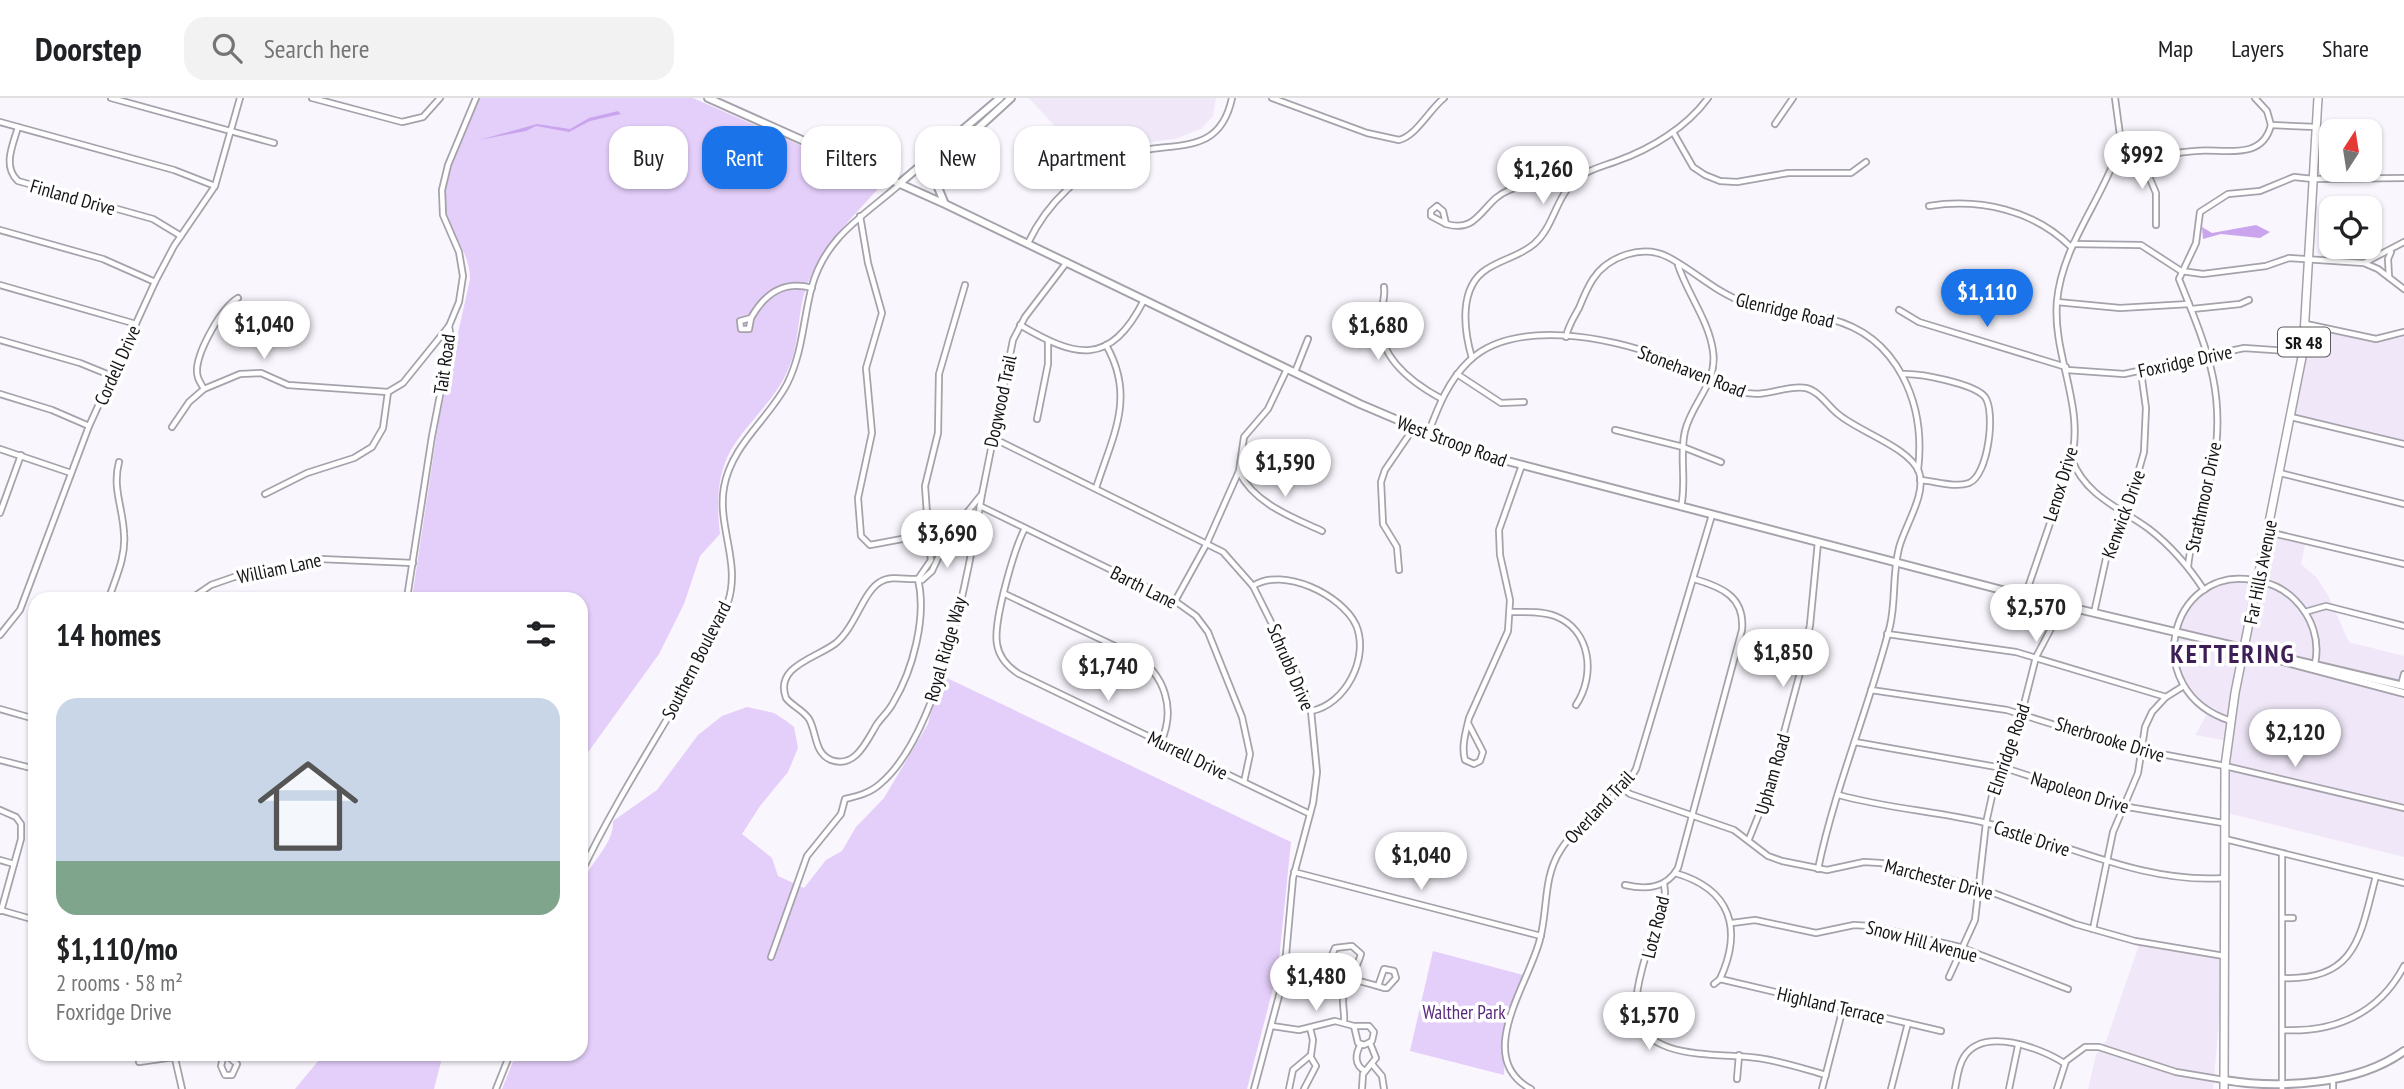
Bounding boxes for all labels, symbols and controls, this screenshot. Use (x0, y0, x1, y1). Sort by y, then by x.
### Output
search box (184, 17, 674, 80)
text: Doorstep (35, 27, 142, 70)
icon: search (208, 29, 246, 67)
text: Search here (264, 32, 369, 65)
text: Map (2158, 33, 2193, 64)
text: Layers (2231, 33, 2284, 64)
text: Share (2322, 33, 2369, 64)
north arrow (2319, 119, 2382, 182)
map controls (2319, 119, 2382, 259)
chip: Buy (609, 126, 688, 189)
chip: Rent (702, 126, 787, 189)
chip: Filters (801, 126, 901, 189)
chip: New (915, 126, 1000, 189)
chip: Apartment (1014, 126, 1150, 189)
pin: $992 (2101, 132, 2183, 191)
text: $992 (2120, 139, 2164, 168)
pin: $1,260 (1486, 146, 1600, 206)
text: $1,260 (1513, 154, 1573, 183)
street label: Finland Drive (28, 173, 118, 221)
button: locate (2319, 196, 2382, 259)
pin: $1,110 (1930, 270, 2044, 329)
text: $1,110 (1957, 277, 2017, 306)
street label: Glenridge Road (1734, 287, 1836, 333)
pin: $1,040 (207, 302, 321, 361)
pin: $1,680 (1321, 302, 1435, 362)
text: $1,040 (234, 309, 294, 338)
text: $1,680 (1348, 310, 1408, 339)
street label: Cordell Drive (89, 321, 145, 409)
road number: SR 48 (2278, 328, 2330, 356)
street label: Tait Road (428, 332, 460, 396)
street label: Stonehaven Road (1635, 339, 1749, 403)
street label: Foxridge Drive (2136, 339, 2234, 383)
street label: Dogwood Trail (979, 352, 1022, 449)
street label: West Stroop Road (1394, 410, 1510, 472)
street label: Strathmoor Drive (2180, 439, 2226, 554)
pin: $1,590 (1228, 440, 1342, 499)
street label: Lenox Drive (2037, 444, 2083, 524)
text: $1,590 (1255, 447, 1315, 476)
street label: Kenwick Drive (2096, 466, 2150, 562)
pin: $3,690 (890, 510, 1004, 570)
text: $3,690 (917, 518, 977, 547)
street label: Far Hills Avenue (2238, 518, 2282, 626)
street label: William Lane (235, 547, 323, 589)
street label: Barth Lane (1107, 560, 1181, 614)
pin: $2,570 (1979, 584, 2093, 644)
text: $2,570 (2006, 592, 2066, 621)
street label: Royal Ridge Way (919, 593, 972, 704)
street label: Southern Boulevard (656, 597, 736, 723)
text: 14 homes (56, 615, 161, 654)
icon: filters (522, 615, 560, 653)
street label: Schrubb Drive (1262, 620, 1320, 714)
pin: $1,850 (1726, 630, 1840, 689)
text: $1,850 (1753, 637, 1813, 666)
district label: KETTERING (2170, 637, 2296, 670)
pin: $1,740 (1051, 644, 1165, 703)
text: $1,740 (1078, 651, 1138, 680)
street label: Elmridge Road (1981, 700, 2035, 798)
pin: $2,120 (2238, 710, 2352, 769)
street label: Sherbrooke Drive (2052, 711, 2168, 767)
text: $2,120 (2265, 717, 2325, 746)
street label: Murrell Drive (1144, 725, 1232, 785)
street label: Upham Road (1749, 731, 1795, 817)
icon: home (245, 743, 371, 869)
street label: Overland Trail (1559, 765, 1639, 848)
street label: Napoleon Drive (2028, 766, 2132, 818)
street label: Castle Drive (1991, 814, 2073, 862)
pin: $1,040 (1364, 832, 1478, 892)
text: $1,040 (1391, 840, 1451, 869)
street label: Marchester Drive (1882, 853, 1996, 905)
street label: Lotz Road (1636, 893, 1674, 961)
street label: Snow Hill Avenue (1864, 915, 1980, 967)
text: $1,110/mo (56, 929, 178, 968)
pin: $1,480 (1259, 954, 1373, 1013)
text: $1,480 (1286, 961, 1346, 990)
text: 2 rooms · 58 m² (56, 968, 183, 997)
street label: Highland Terrace (1775, 981, 1887, 1029)
pin: $1,570 (1592, 992, 1706, 1052)
text: Foxridge Drive (56, 997, 172, 1026)
park label: Walther Park (1422, 1000, 1506, 1024)
text: $1,570 (1619, 1000, 1679, 1029)

